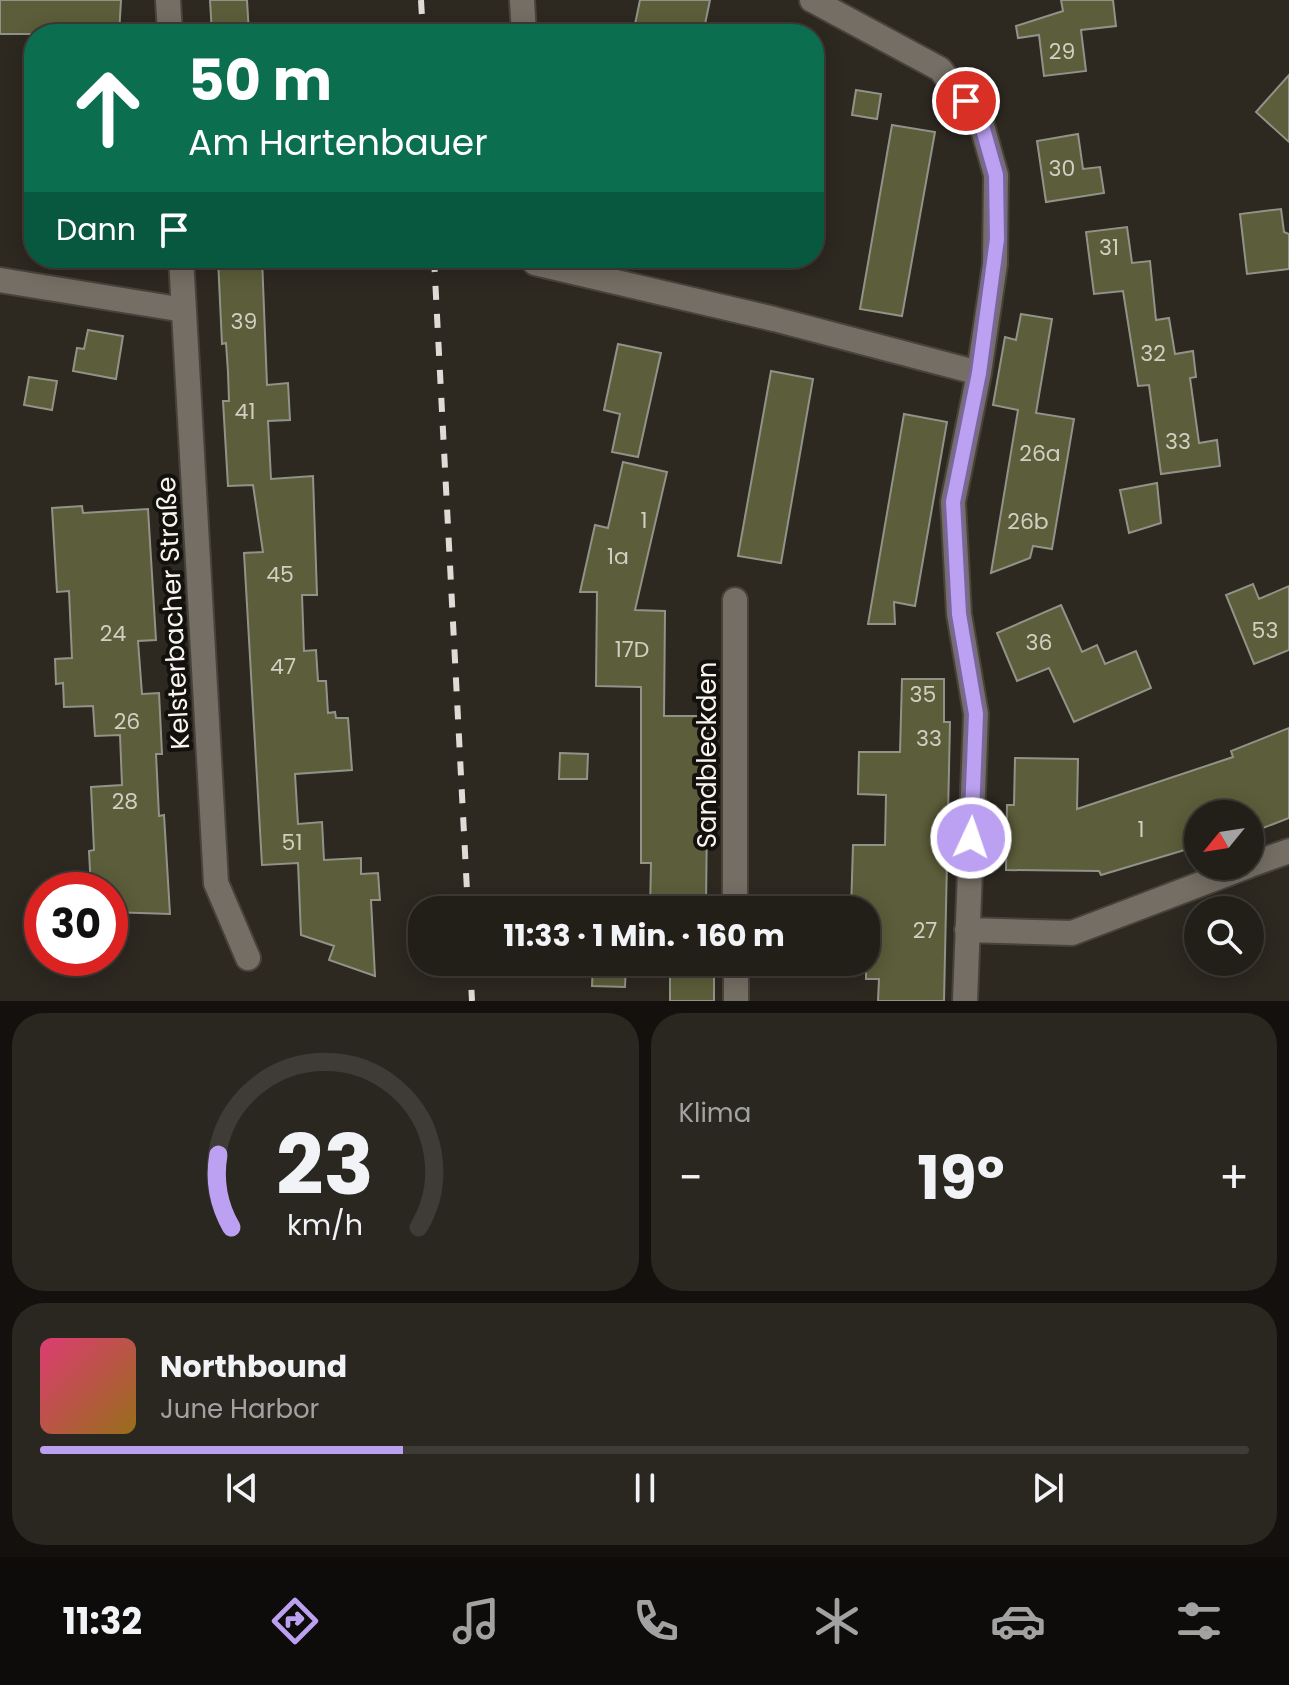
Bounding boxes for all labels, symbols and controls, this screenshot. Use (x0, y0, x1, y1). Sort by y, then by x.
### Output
house number: 29 (1049, 36, 1075, 67)
text: 50 m (188, 41, 332, 120)
icon: ahead (56, 56, 160, 160)
pin (932, 67, 1000, 135)
icon: arrive (944, 79, 988, 123)
text: Am Hartenbauer (188, 117, 488, 168)
house number: 30 (1049, 153, 1075, 184)
text: Dann (56, 208, 136, 251)
icon: arrive (152, 208, 196, 252)
house number: 31 (1099, 232, 1119, 263)
house number: 39 (231, 306, 257, 337)
house number: 32 (1140, 338, 1166, 369)
house number: 41 (235, 396, 255, 427)
house number: 33 (1165, 426, 1191, 457)
house number: 26a (1019, 438, 1061, 469)
street label: Kelsterbacher Straße (148, 476, 198, 750)
house number: 1 (640, 505, 648, 536)
house number: 26b (1007, 506, 1049, 537)
house number: 1a (607, 541, 629, 572)
house number: 45 (266, 559, 294, 590)
house number: 53 (1252, 615, 1278, 646)
house number: 24 (100, 618, 126, 649)
house number: 36 (1026, 627, 1052, 658)
house number: 17D (615, 634, 649, 665)
house number: 47 (270, 651, 296, 682)
street label: Sandbleckden (689, 662, 725, 848)
house number: 35 (910, 679, 936, 710)
house number: 26 (114, 706, 140, 737)
house number: 33 (916, 723, 942, 754)
house number: 28 (112, 786, 138, 817)
position arrow (929, 796, 1013, 880)
north arrow (1184, 800, 1264, 880)
map controls (1184, 800, 1264, 976)
house number: 1 (1137, 814, 1145, 845)
house number: 51 (282, 827, 302, 858)
speed limit sign: 30 (24, 872, 128, 976)
button: search (1184, 896, 1264, 976)
text: 11:33 · 1 Min. · 160 m (503, 914, 785, 957)
house number: 27 (913, 915, 937, 946)
text: Klima (679, 1095, 751, 1131)
text: 23 (276, 1107, 374, 1223)
text: 19° (917, 1136, 1004, 1220)
text: − (679, 1147, 703, 1208)
text: + (1219, 1147, 1249, 1208)
text: km/h (287, 1205, 363, 1245)
text: Northbound (160, 1345, 347, 1388)
text: June Harbor (160, 1391, 319, 1427)
icon: previous (220, 1466, 264, 1510)
icon: pause (623, 1466, 667, 1510)
icon: next (1026, 1466, 1070, 1510)
icon: directions (267, 1593, 323, 1649)
icon: music (448, 1593, 504, 1649)
icon: phone (628, 1593, 684, 1649)
icon: climate (809, 1593, 865, 1649)
icon: car (990, 1593, 1046, 1649)
icon: filters (1171, 1593, 1227, 1649)
text: 11:32 (62, 1596, 142, 1647)

